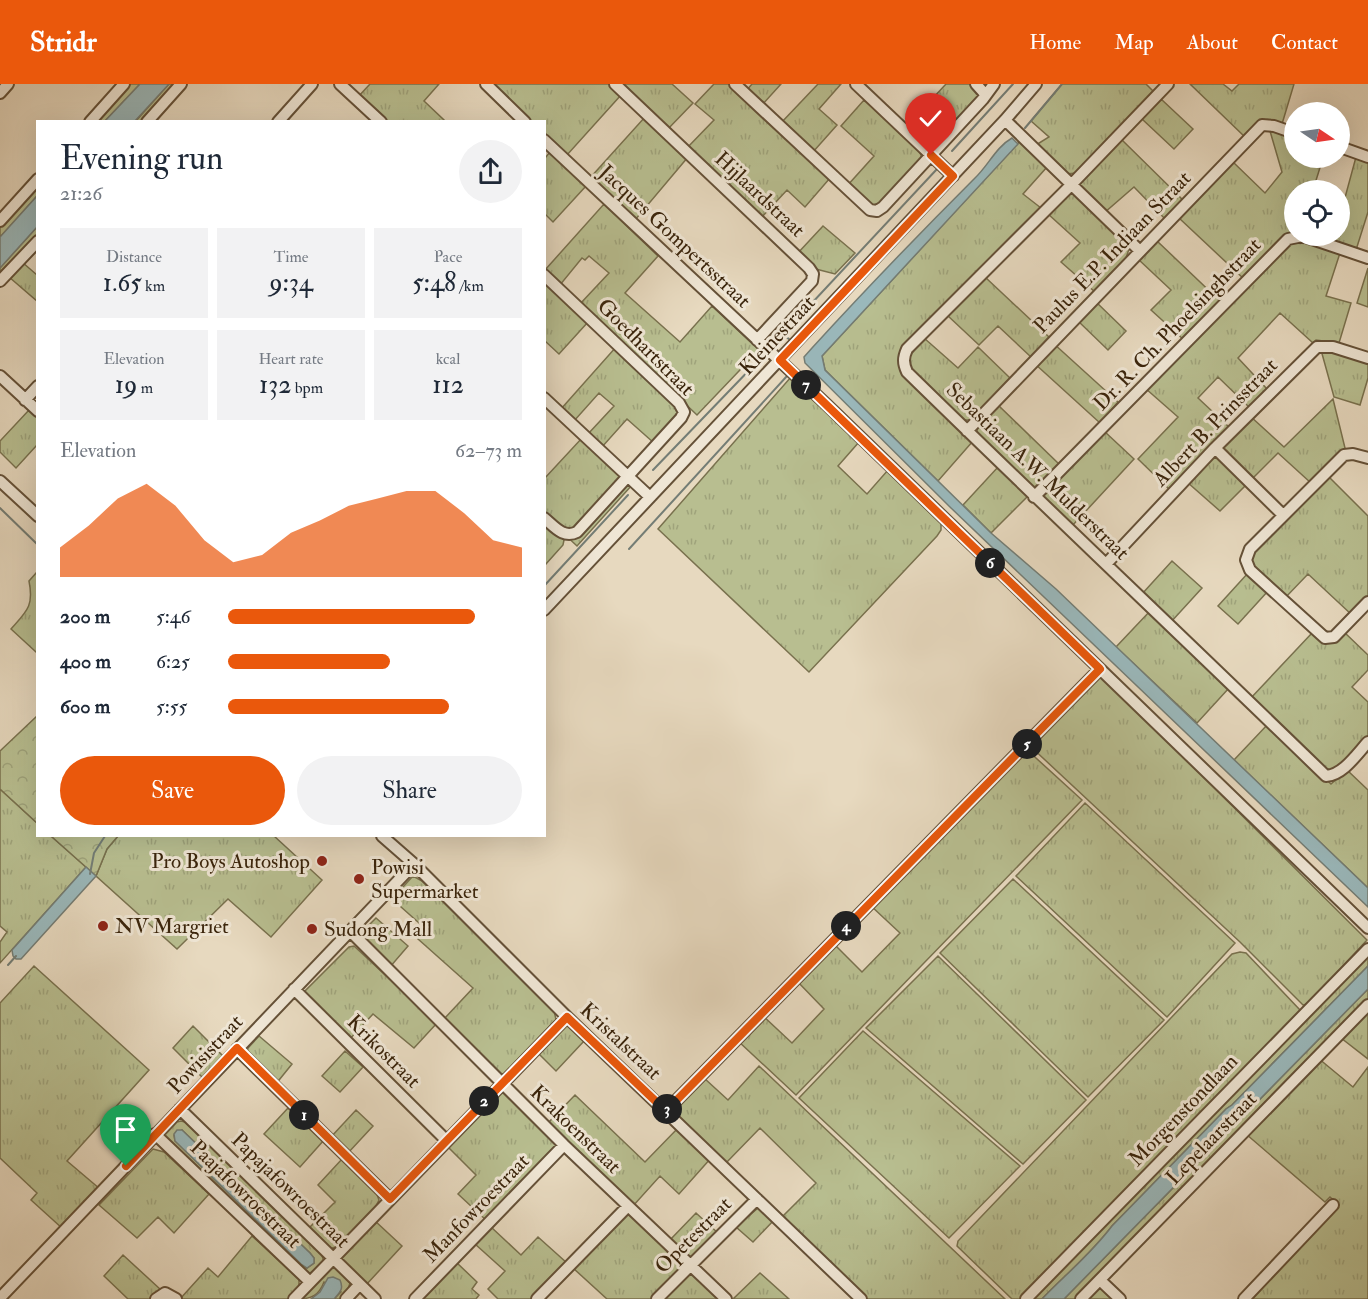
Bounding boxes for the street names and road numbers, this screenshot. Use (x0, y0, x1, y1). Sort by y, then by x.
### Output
street label: Hijlaardstraat (709, 146, 811, 243)
street label: Jacques Gompertsstraat (592, 158, 757, 314)
street label: Paulus E.P. Indiaan Straat (1028, 165, 1197, 339)
street label: Dr. R. Ch. Phoelsinghstraat (1088, 232, 1267, 417)
street label: Kleinestraat (733, 289, 821, 381)
street label: Goedhartstraat (591, 293, 700, 402)
street label: Albert B. Prinsstraat (1146, 352, 1284, 493)
street label: Sebastiaan A.W. Mulderstraat (940, 377, 1135, 566)
street label: Kristalstraat (574, 997, 667, 1086)
street label: Powisistraat (162, 1009, 249, 1100)
street label: Krikostraat (341, 1009, 426, 1094)
street label: Morgenstondlaan (1123, 1048, 1244, 1172)
street label: Krakoenstraat (524, 1079, 627, 1180)
street label: Lepelaarstraat (1160, 1086, 1263, 1191)
street label: Papajafowroestraat (225, 1127, 356, 1254)
street label: Paajafowroestraat (184, 1134, 307, 1254)
street label: Manfowroestraat (417, 1148, 535, 1269)
street label: Opetestraat (649, 1191, 738, 1280)

